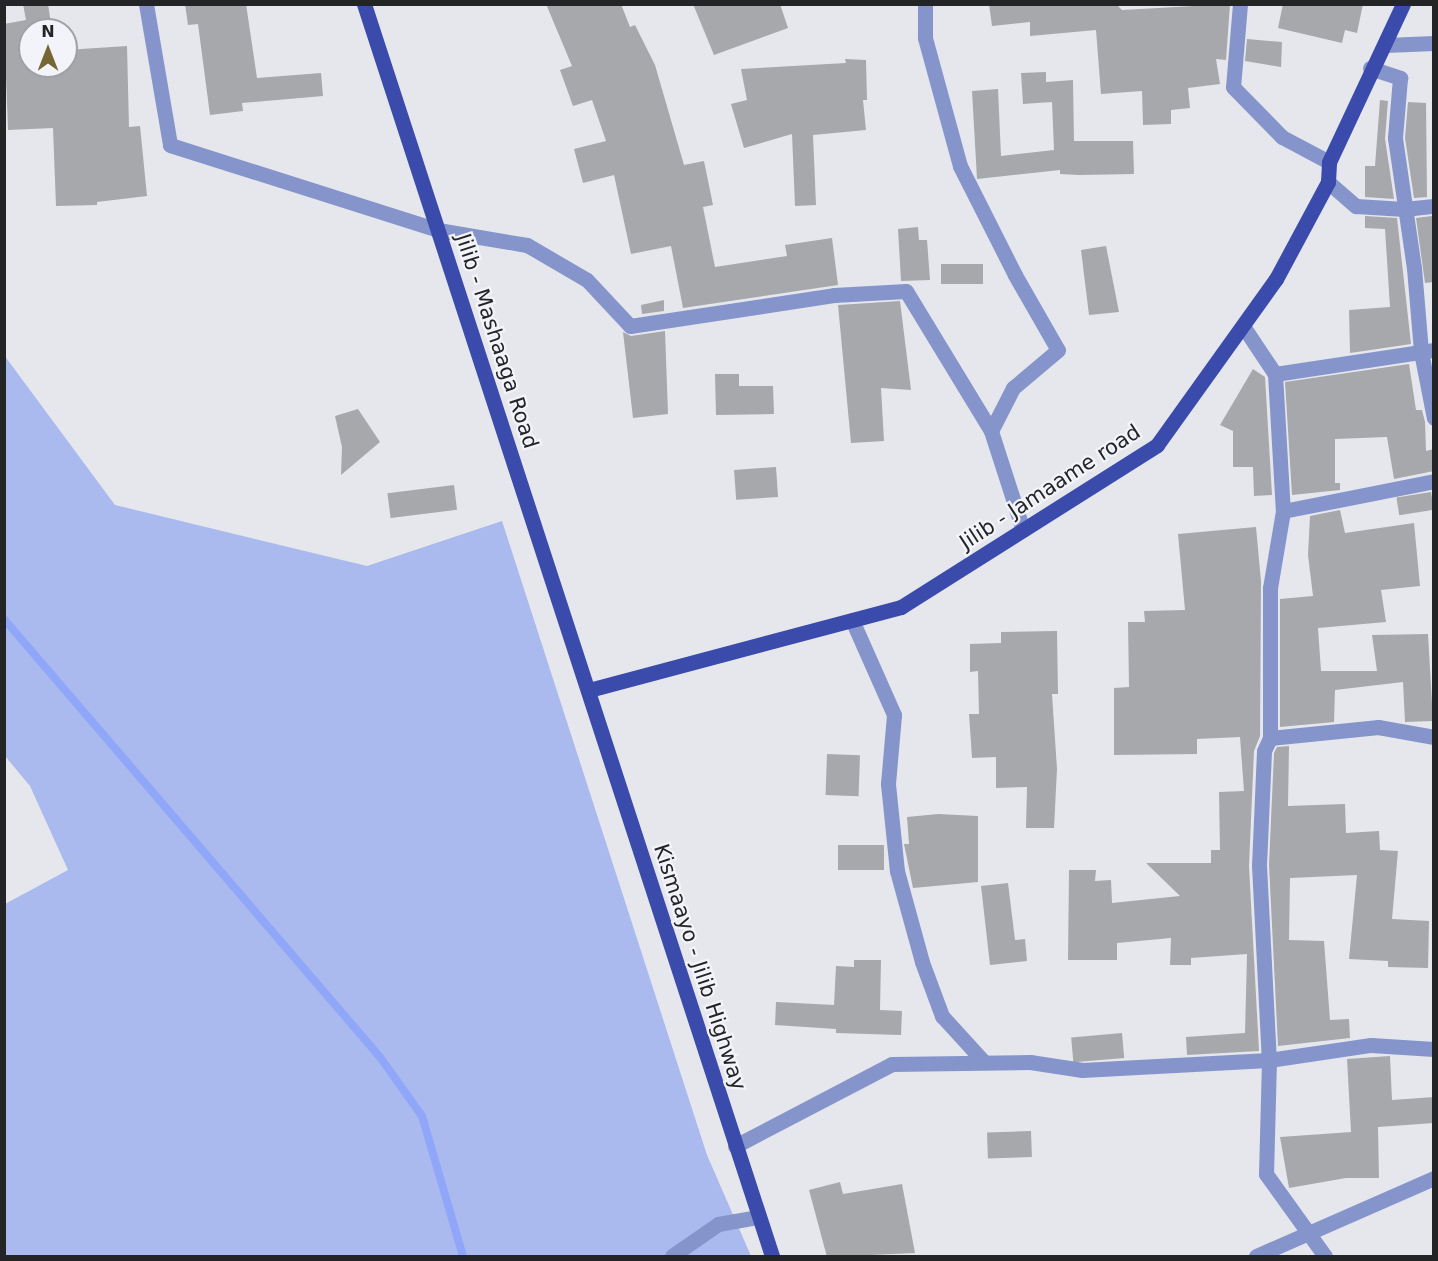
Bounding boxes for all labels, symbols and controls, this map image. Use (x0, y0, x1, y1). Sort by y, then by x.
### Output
north arrow (18, 18, 78, 78)
text: N (41, 22, 55, 41)
street label: Jilib - Mashaaga Road (450, 230, 544, 452)
street label: Jilib - Jamaame road (955, 419, 1145, 555)
street label: Kismaayo - Jilib Highway (648, 841, 752, 1093)

